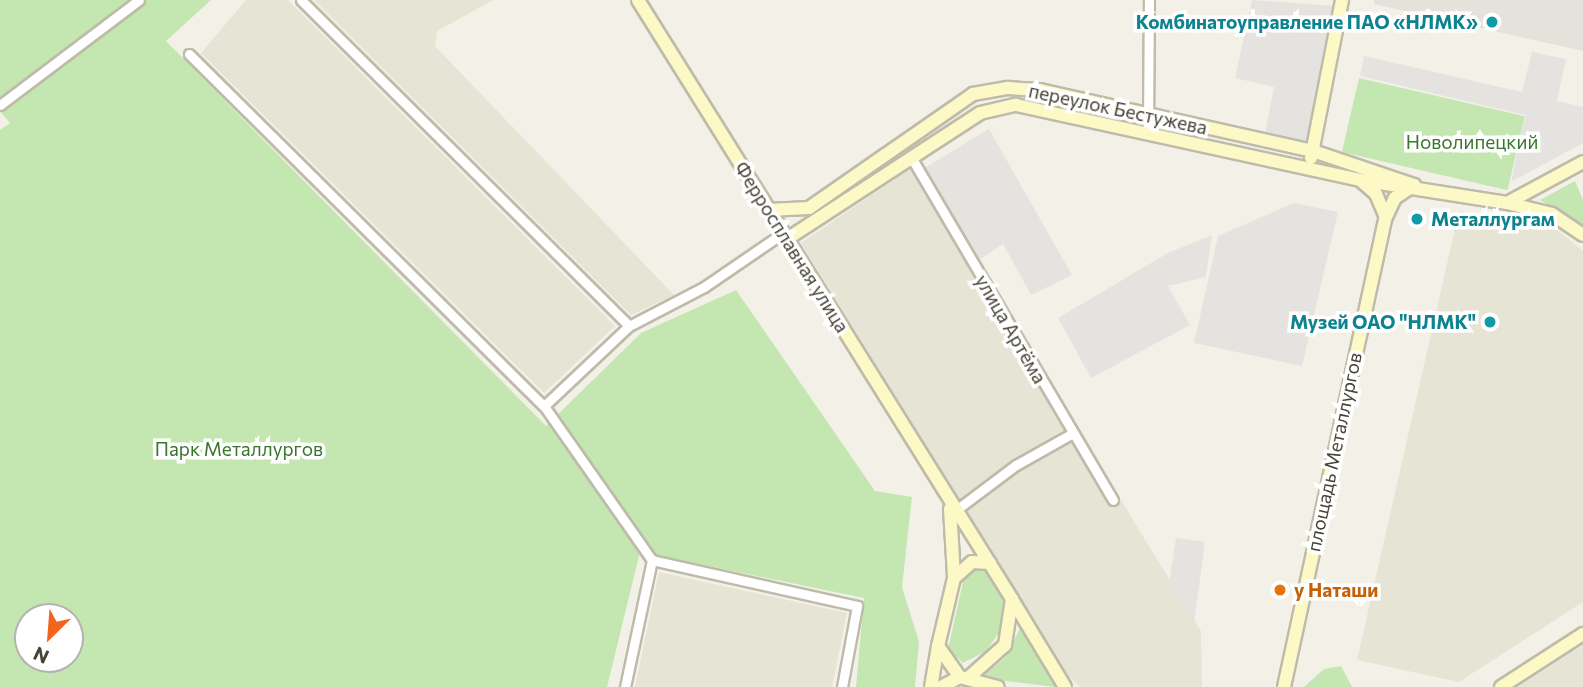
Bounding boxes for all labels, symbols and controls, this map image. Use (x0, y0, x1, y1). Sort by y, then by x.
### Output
place label: Комбинатоуправление ПАО «НЛМК» (1136, 11, 1478, 33)
marker: Комбинатоуправление ПАО «НЛМК» (1484, 14, 1500, 30)
street label: переулок Бестужева (1027, 79, 1209, 139)
park label: Новолипецкий (1406, 131, 1538, 153)
street label: Ферросплавная улица (730, 157, 854, 337)
place label: Металлургам (1431, 208, 1555, 230)
marker: Металлургам (1409, 211, 1425, 227)
street label: улица Артёма (971, 271, 1051, 387)
place label: Музей ОАО "НЛМК" (1290, 311, 1476, 333)
marker: Музей ОАО "НЛМК" (1482, 314, 1498, 330)
street label: площадь Металлургов (1302, 350, 1366, 554)
park label: Парк Металлургов (155, 438, 323, 460)
place label: у Наташи (1294, 579, 1378, 601)
marker: у Наташи (1272, 582, 1288, 598)
north arrow (14, 603, 84, 673)
text: N (29, 642, 52, 669)

